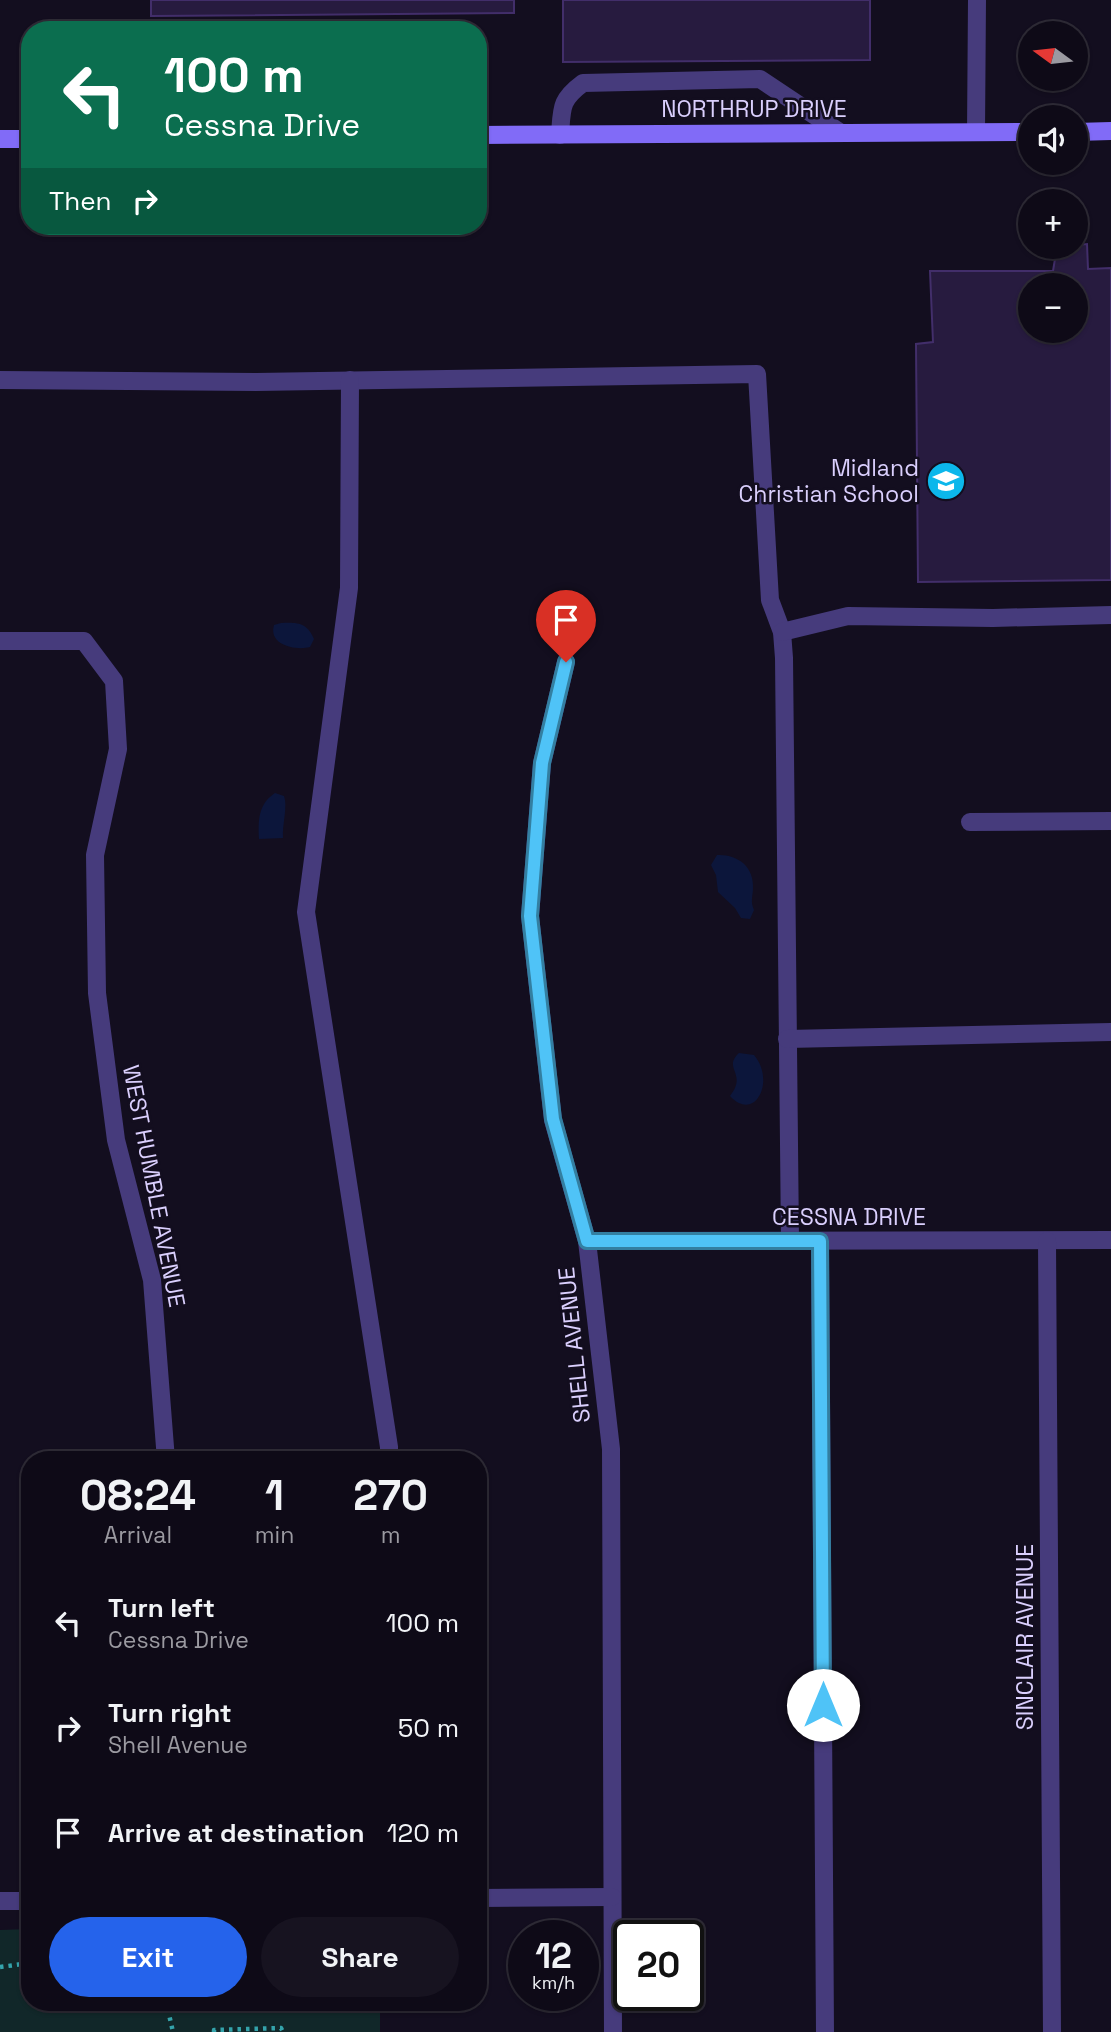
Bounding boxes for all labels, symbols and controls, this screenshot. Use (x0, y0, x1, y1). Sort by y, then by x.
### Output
north arrow (1018, 21, 1088, 91)
map controls (1018, 21, 1088, 343)
text: 100 m (164, 44, 304, 106)
icon: left (49, 49, 140, 140)
street label: NORTHRUP DRIVE (661, 94, 847, 124)
text: Cessna Drive (164, 105, 360, 145)
button: sound (1018, 105, 1088, 175)
icon: right (126, 182, 164, 220)
text: Then (49, 184, 112, 218)
button: + (1018, 189, 1088, 259)
button: − (1018, 273, 1088, 343)
place label: Midland Christian School (739, 453, 919, 509)
school or university icon: Midland Christian School (925, 460, 967, 502)
pin (536, 590, 596, 662)
icon: arrive (547, 601, 585, 639)
street label: WEST HUMBLE AVENUE (116, 1062, 192, 1310)
street label: CESSNA DRIVE (772, 1202, 926, 1232)
street label: SHELL AVENUE (551, 1266, 597, 1424)
text: 08:24 (80, 1469, 196, 1522)
text: 1 (265, 1469, 284, 1522)
text: 270 (353, 1469, 428, 1522)
text: Arrival (104, 1520, 172, 1550)
text: min (255, 1520, 294, 1550)
text: m (381, 1520, 401, 1550)
street label: SINCLAIR AVENUE (1010, 1544, 1040, 1730)
text: Turn left (108, 1591, 215, 1625)
icon: left (49, 1604, 87, 1642)
text: 100 m (386, 1606, 459, 1640)
text: Cessna Drive (108, 1625, 249, 1655)
position arrow (786, 1668, 860, 1742)
text: Turn right (108, 1696, 232, 1730)
icon: right (49, 1709, 87, 1747)
text: 50 m (398, 1711, 459, 1745)
text: Shell Avenue (108, 1730, 248, 1760)
icon: arrive (49, 1814, 87, 1852)
text: Arrive at destination (108, 1816, 365, 1850)
text: 120 m (387, 1816, 459, 1850)
button: Exit (49, 1917, 247, 1997)
button: Share (261, 1917, 459, 1997)
speed limit sign: 20 (613, 1920, 704, 2011)
text: 12 (535, 1934, 572, 1978)
text: km/h (532, 1971, 575, 1994)

